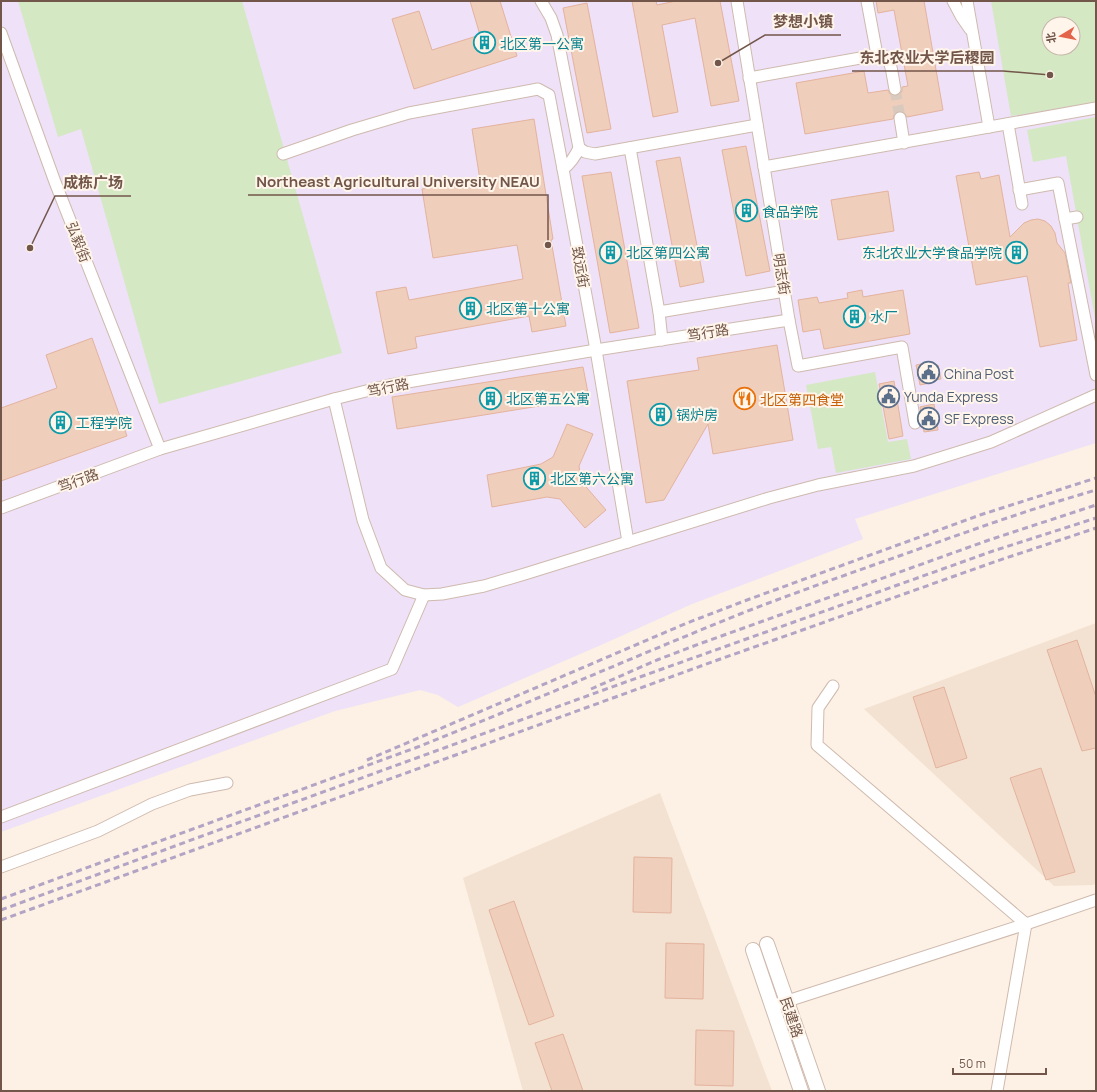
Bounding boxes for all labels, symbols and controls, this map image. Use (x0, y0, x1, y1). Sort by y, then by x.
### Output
callout: 梦想小镇 (765, 8, 841, 35)
text: 梦想小镇 (773, 11, 833, 32)
north arrow (1041, 16, 1081, 56)
building icon: 北区第一公寓 (471, 30, 497, 56)
text: 北 (1042, 31, 1059, 45)
place label: 北区第一公寓 (500, 34, 584, 53)
callout: 东北农业大学后稷园 (852, 44, 1003, 71)
text: 东北农业大学后稷园 (859, 47, 995, 68)
callout: Northeast Agricultural University NEAU (248, 168, 548, 195)
callout: 成栋广场 (55, 169, 131, 196)
text: Northeast Agricultural University NEAU (256, 171, 540, 192)
text: 成栋广场 (63, 172, 123, 193)
building icon: 食品学院 (733, 198, 759, 224)
place label: 食品学院 (762, 202, 818, 221)
street label: 弘毅街 (63, 219, 95, 265)
building icon: 北区第四公寓 (598, 239, 624, 265)
building icon: 东北农业大学食品学院 (1004, 239, 1030, 265)
place label: 北区第四公寓 (626, 243, 710, 262)
place label: 东北农业大学食品学院 (862, 243, 1002, 262)
street label: 致远街 (568, 245, 594, 289)
street label: 明志街 (769, 252, 795, 296)
building icon: 北区第十公寓 (458, 295, 484, 321)
place label: 北区第十公寓 (486, 299, 570, 318)
building icon: 水厂 (841, 303, 867, 329)
place label: 水厂 (870, 307, 898, 326)
street label: 笃行路 (686, 319, 730, 345)
public building icon: China Post (916, 360, 942, 386)
place label: China Post (944, 364, 1014, 383)
street label: 笃行路 (365, 373, 411, 401)
public building icon: Yunda Express (876, 383, 902, 409)
building icon: 北区第五公寓 (477, 385, 503, 411)
restaurant icon: 北区第四食堂 (732, 386, 758, 412)
place label: Yunda Express (904, 387, 998, 406)
place label: 北区第五公寓 (506, 389, 590, 408)
place label: 北区第四食堂 (760, 390, 844, 409)
building icon: 锅炉房 (648, 401, 674, 427)
place label: 锅炉房 (676, 405, 718, 424)
public building icon: SF Express (916, 405, 942, 431)
building icon: 工程学院 (48, 409, 74, 435)
place label: SF Express (944, 409, 1014, 428)
place label: 工程学院 (76, 413, 132, 432)
street label: 笃行路 (55, 464, 101, 496)
building icon: 北区第六公寓 (521, 465, 547, 491)
place label: 北区第六公寓 (550, 469, 634, 488)
street label: 民建路 (776, 994, 808, 1040)
scale bar (953, 1050, 1046, 1076)
text: 50 m (959, 1055, 986, 1072)

